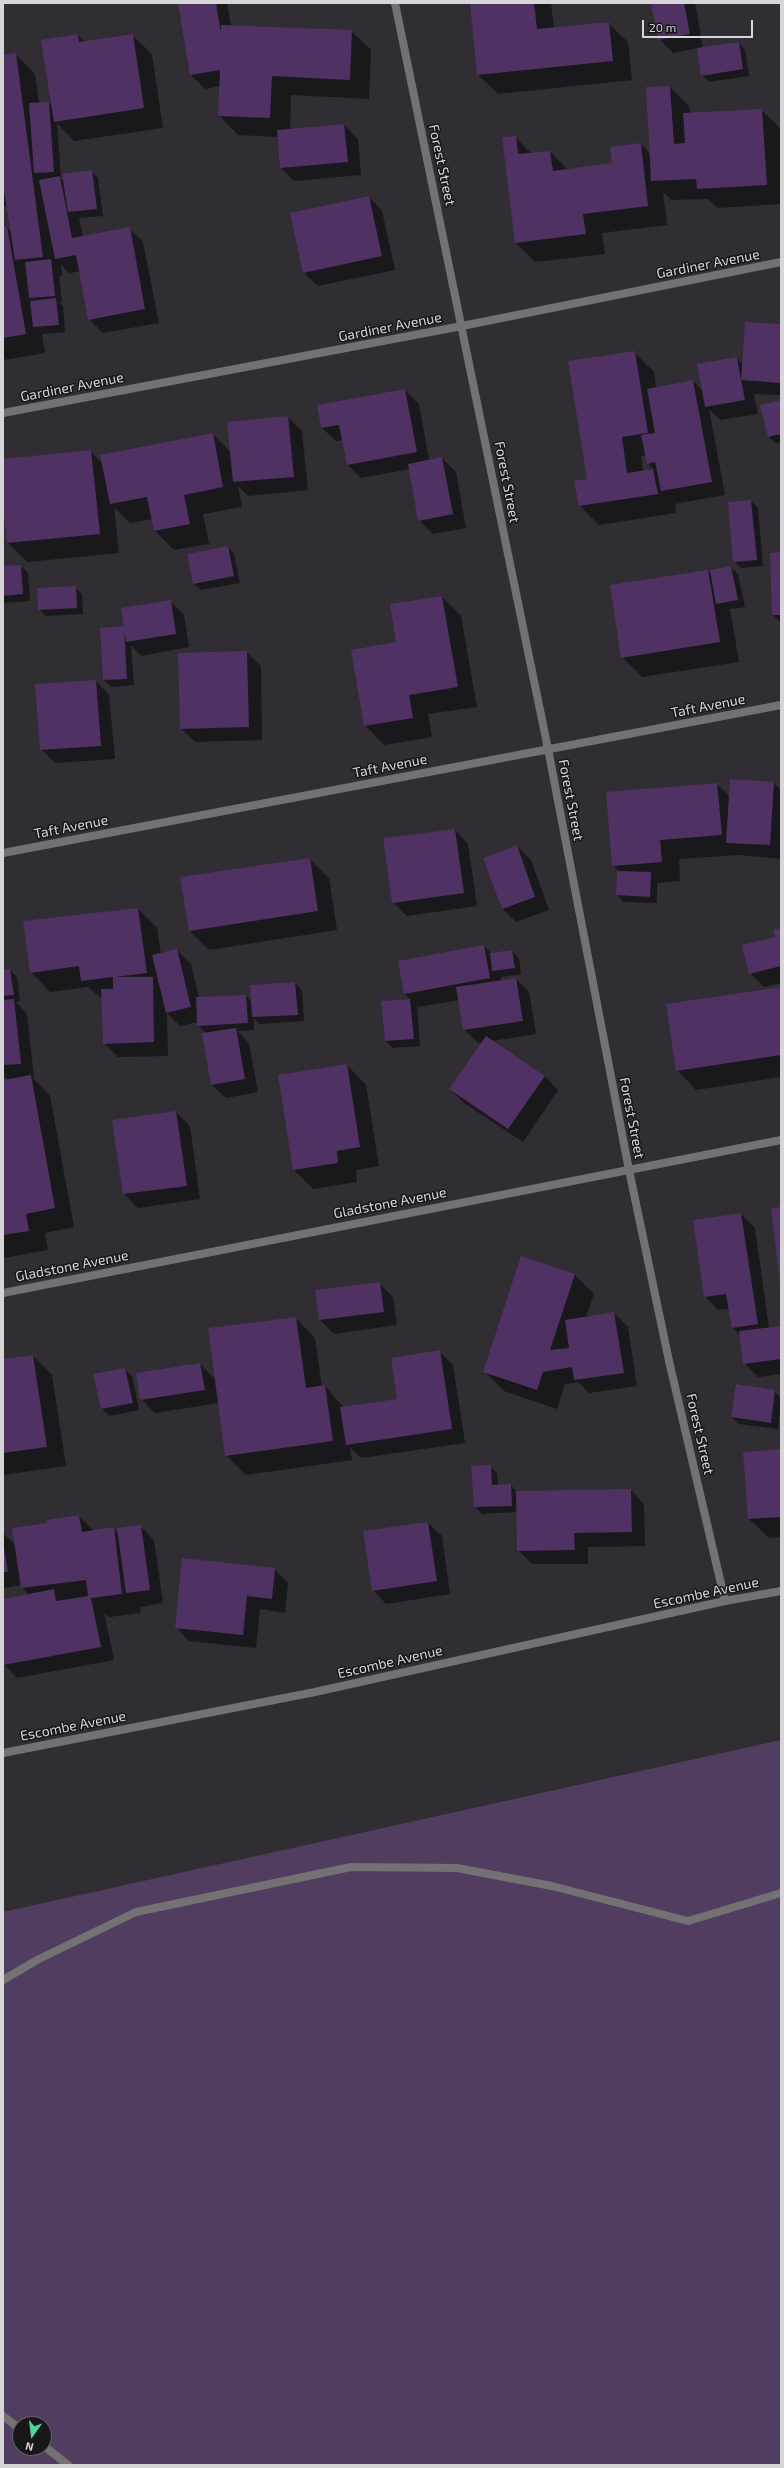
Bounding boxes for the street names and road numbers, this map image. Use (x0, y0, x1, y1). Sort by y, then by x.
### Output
street label: Forest Street (425, 123, 459, 207)
street label: Gardiner Avenue (655, 246, 761, 282)
street label: Gardiner Avenue (337, 309, 443, 345)
street label: Gardiner Avenue (19, 369, 125, 405)
street label: Forest Street (491, 440, 523, 524)
street label: Taft Avenue (669, 691, 747, 721)
street label: Taft Avenue (351, 751, 429, 781)
street label: Forest Street (555, 758, 587, 842)
street label: Taft Avenue (32, 812, 110, 842)
street label: Forest Street (616, 1076, 648, 1160)
street label: Gladstone Avenue (332, 1184, 448, 1222)
street label: Gladstone Avenue (14, 1247, 130, 1285)
street label: Forest Street (683, 1392, 717, 1476)
street label: Escombe Avenue (652, 1574, 760, 1612)
street label: Escombe Avenue (336, 1642, 444, 1682)
street label: Escombe Avenue (19, 1708, 127, 1744)

